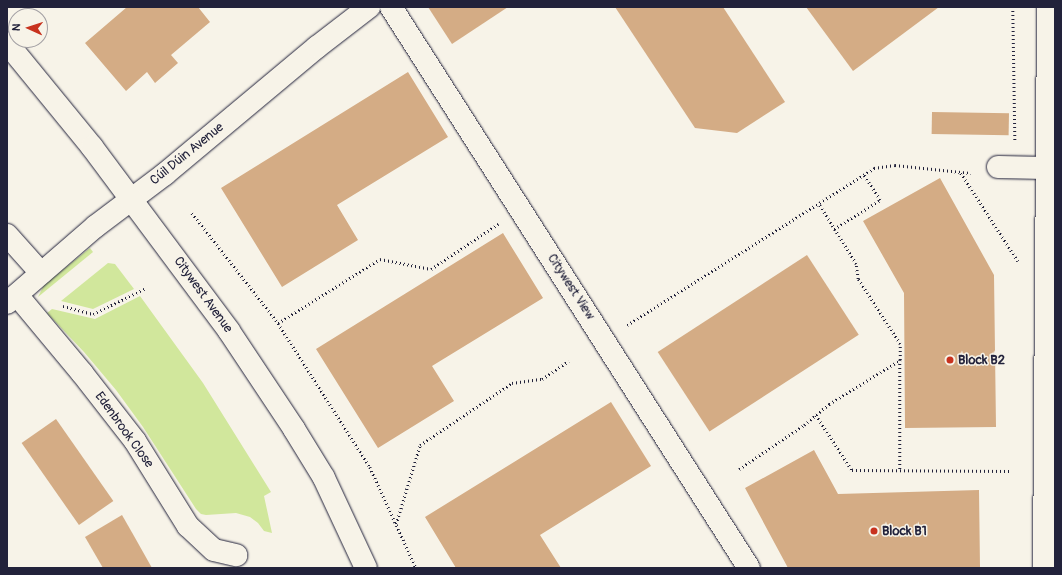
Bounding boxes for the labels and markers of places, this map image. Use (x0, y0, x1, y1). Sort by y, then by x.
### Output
place label: Block B2 (958, 352, 1005, 368)
marker: Block B2 (945, 355, 955, 365)
place label: Block B1 (882, 523, 927, 539)
marker: Block B1 (869, 526, 879, 536)

